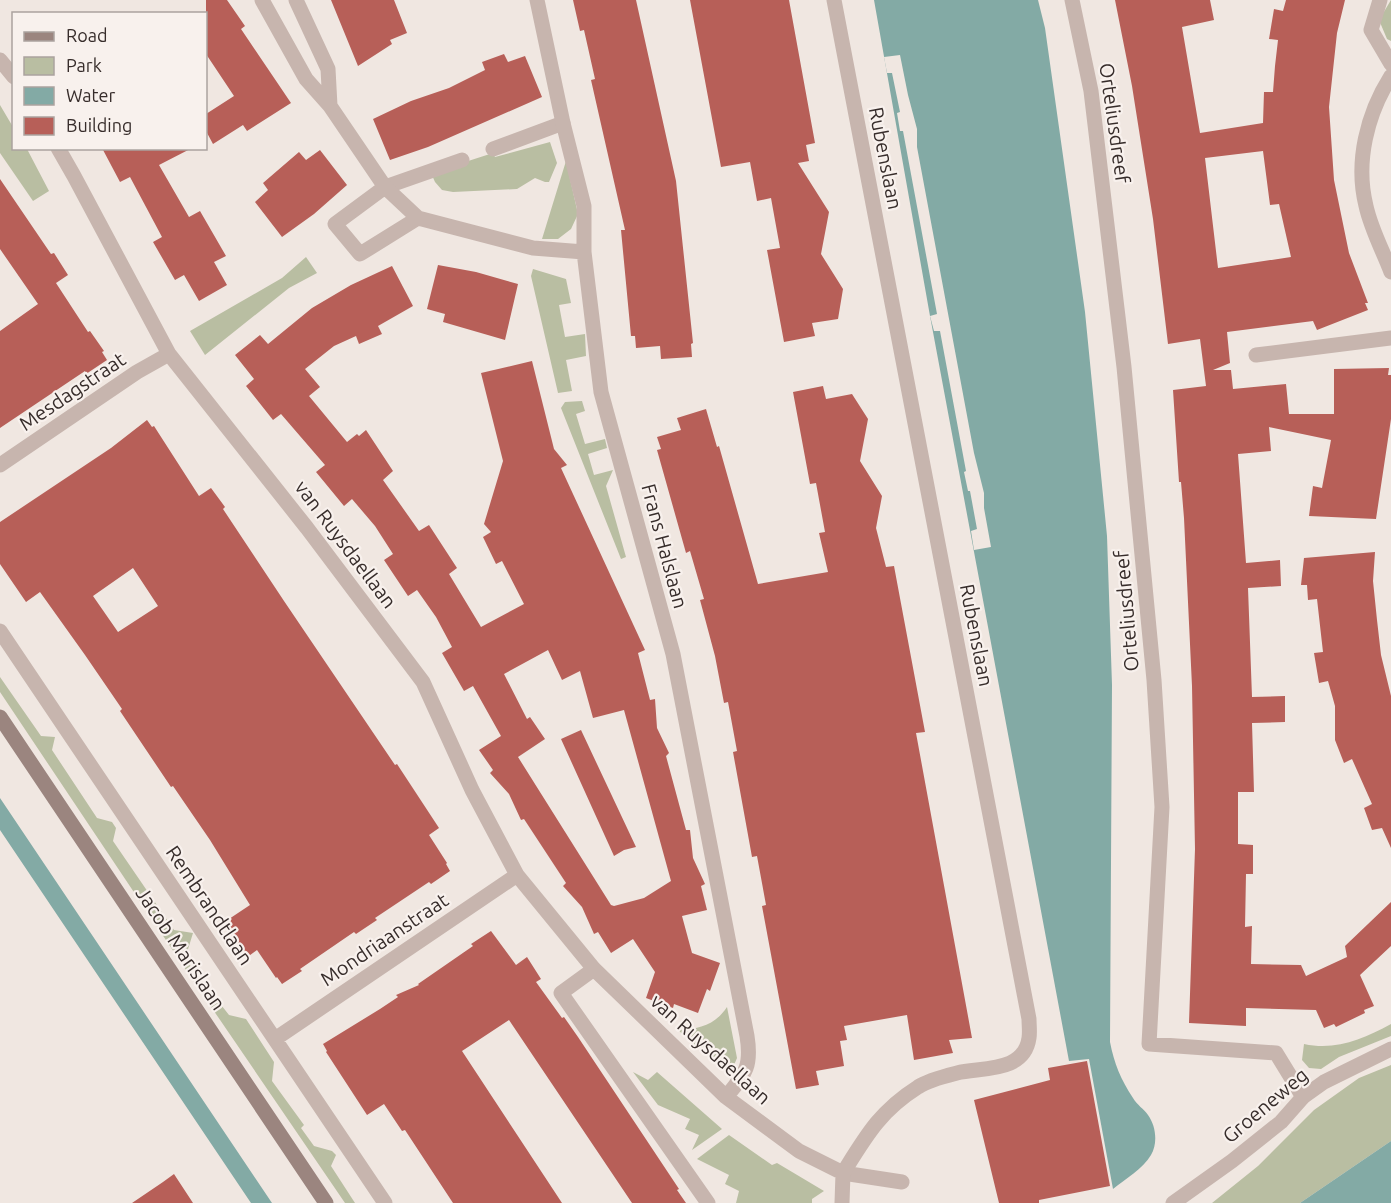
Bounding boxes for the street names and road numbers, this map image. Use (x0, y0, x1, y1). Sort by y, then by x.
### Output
street label: Orteliusdreef (1095, 61, 1135, 185)
street label: Rubenslaan (865, 105, 907, 211)
street label: Mesdagstraat (15, 347, 130, 435)
street label: van Ruysdaellaan (291, 476, 401, 612)
street label: Frans Halslaan (637, 481, 693, 611)
street label: Orteliusdreef (1109, 549, 1143, 672)
street label: Rubenslaan (956, 582, 998, 688)
street label: Rembrandtlaan (162, 841, 258, 969)
street label: Jacob Marislaan (131, 882, 231, 1014)
street label: Mondriaanstraat (316, 888, 452, 990)
street label: van Ruysdaellaan (646, 989, 776, 1109)
street label: Groeneweg (1218, 1063, 1312, 1147)

